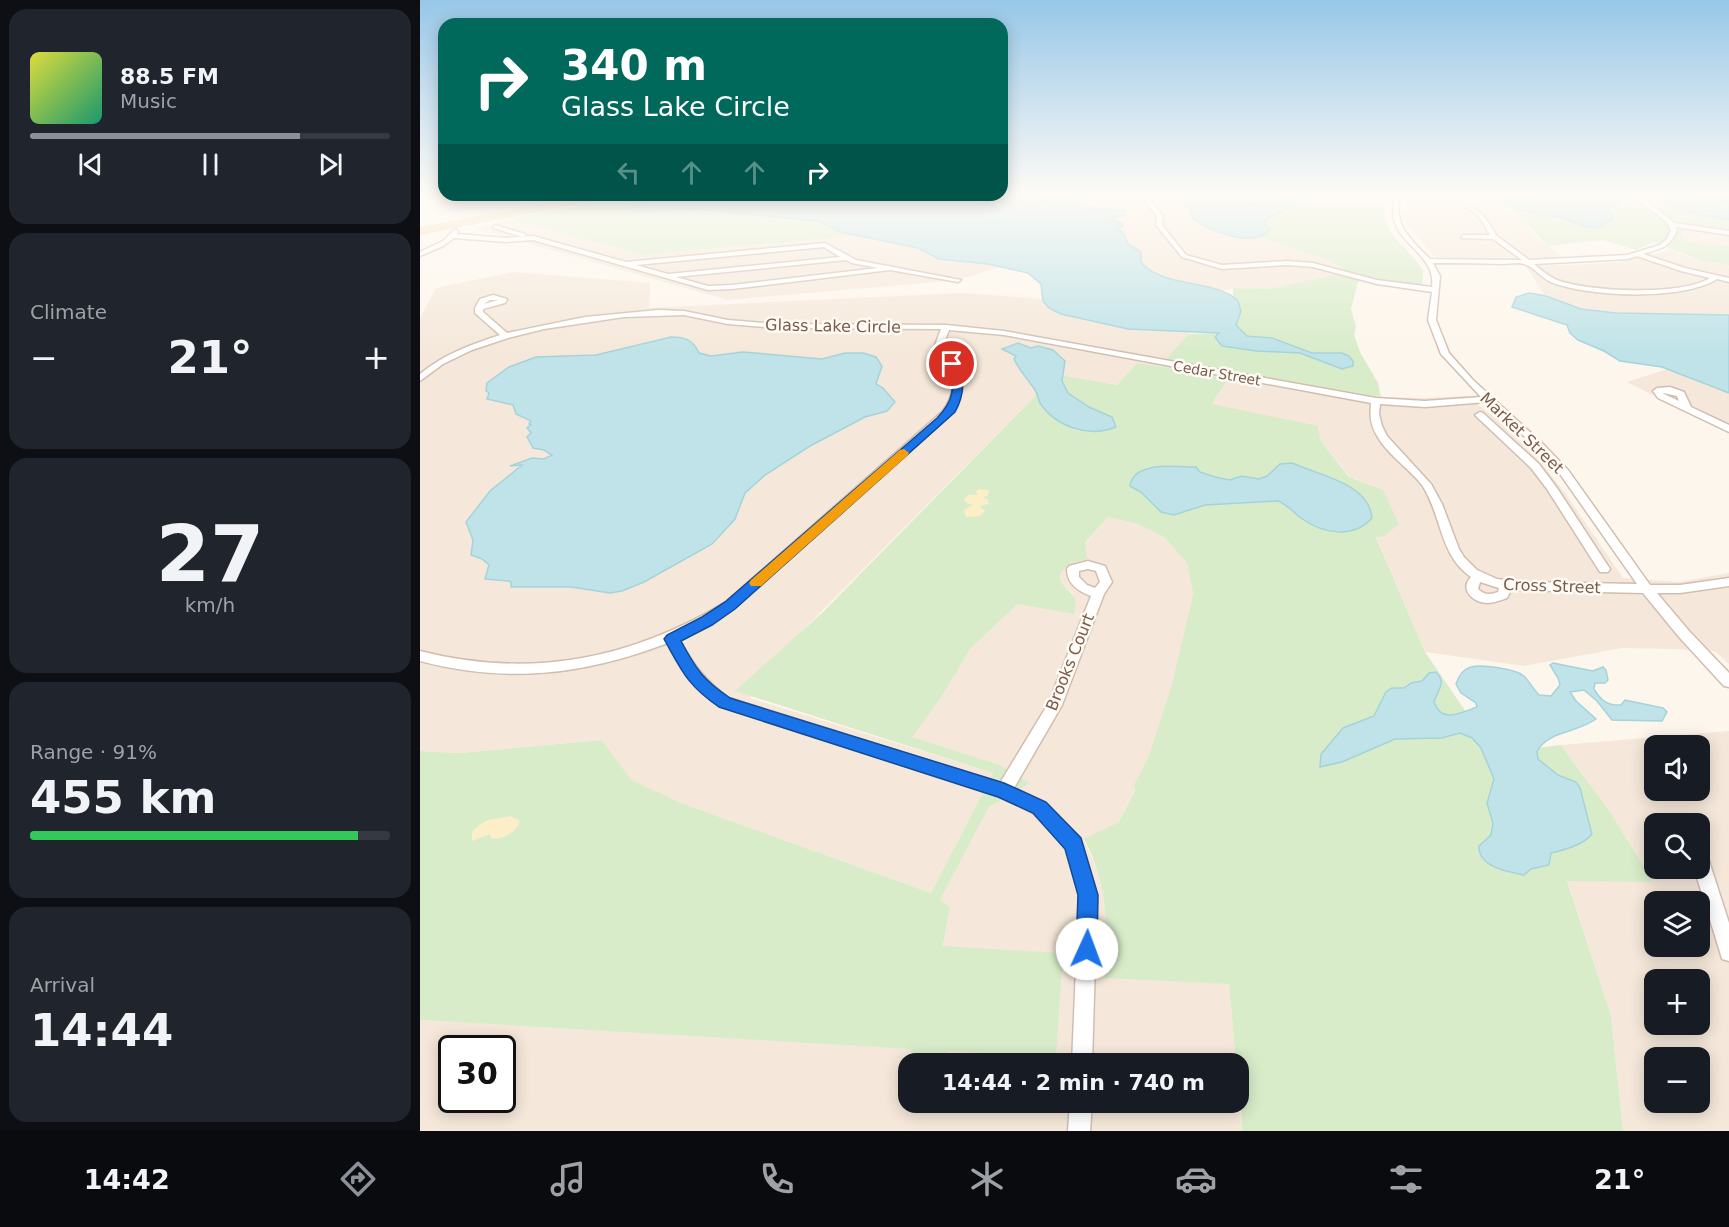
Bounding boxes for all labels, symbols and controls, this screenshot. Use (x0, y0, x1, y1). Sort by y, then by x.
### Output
text: 340 m (561, 41, 707, 90)
icon: right (462, 42, 540, 120)
text: 88.5 FM (120, 64, 219, 89)
text: Music (120, 89, 177, 113)
text: Glass Lake Circle (561, 91, 790, 122)
icon: previous (74, 148, 107, 181)
icon: pause (194, 148, 227, 181)
icon: next (314, 148, 347, 181)
icon: left (612, 156, 645, 189)
icon: ahead (675, 156, 708, 189)
icon: ahead (738, 156, 771, 189)
icon: right (801, 156, 834, 189)
text: Climate (30, 300, 107, 324)
street label: Glass Lake Circle (765, 315, 901, 337)
text: 21° (167, 331, 253, 384)
text: − (30, 338, 58, 377)
text: + (362, 338, 390, 377)
pin (926, 338, 977, 389)
icon: arrive (935, 347, 968, 380)
street label: Cedar Street (1172, 357, 1263, 389)
street label: Market Street (1476, 388, 1568, 478)
text: 27 (156, 509, 264, 599)
street label: Cross Street (1503, 575, 1601, 597)
text: km/h (185, 593, 235, 617)
street label: Brooks Court (1042, 610, 1098, 714)
map controls (1644, 735, 1710, 1113)
button: sound (1644, 735, 1710, 801)
text: Range · 91% (30, 740, 157, 764)
text: 455 km (30, 771, 216, 824)
button: search (1644, 813, 1710, 879)
button: layers (1644, 891, 1710, 957)
position arrow (1055, 917, 1119, 981)
button: + (1644, 969, 1710, 1035)
text: Arrival (30, 973, 95, 997)
text: 14:44 (30, 1004, 173, 1057)
speed limit sign: 30 (438, 1035, 516, 1113)
button: − (1644, 1047, 1710, 1113)
text: 14:44 · 2 min · 740 m (942, 1070, 1205, 1095)
icon: directions (337, 1158, 379, 1200)
icon: music (547, 1158, 589, 1200)
icon: phone (756, 1158, 798, 1200)
icon: climate (966, 1158, 1008, 1200)
icon: car (1175, 1158, 1217, 1200)
icon: filters (1385, 1158, 1427, 1200)
text: 14:42 (84, 1164, 170, 1195)
text: 21° (1594, 1164, 1645, 1195)

